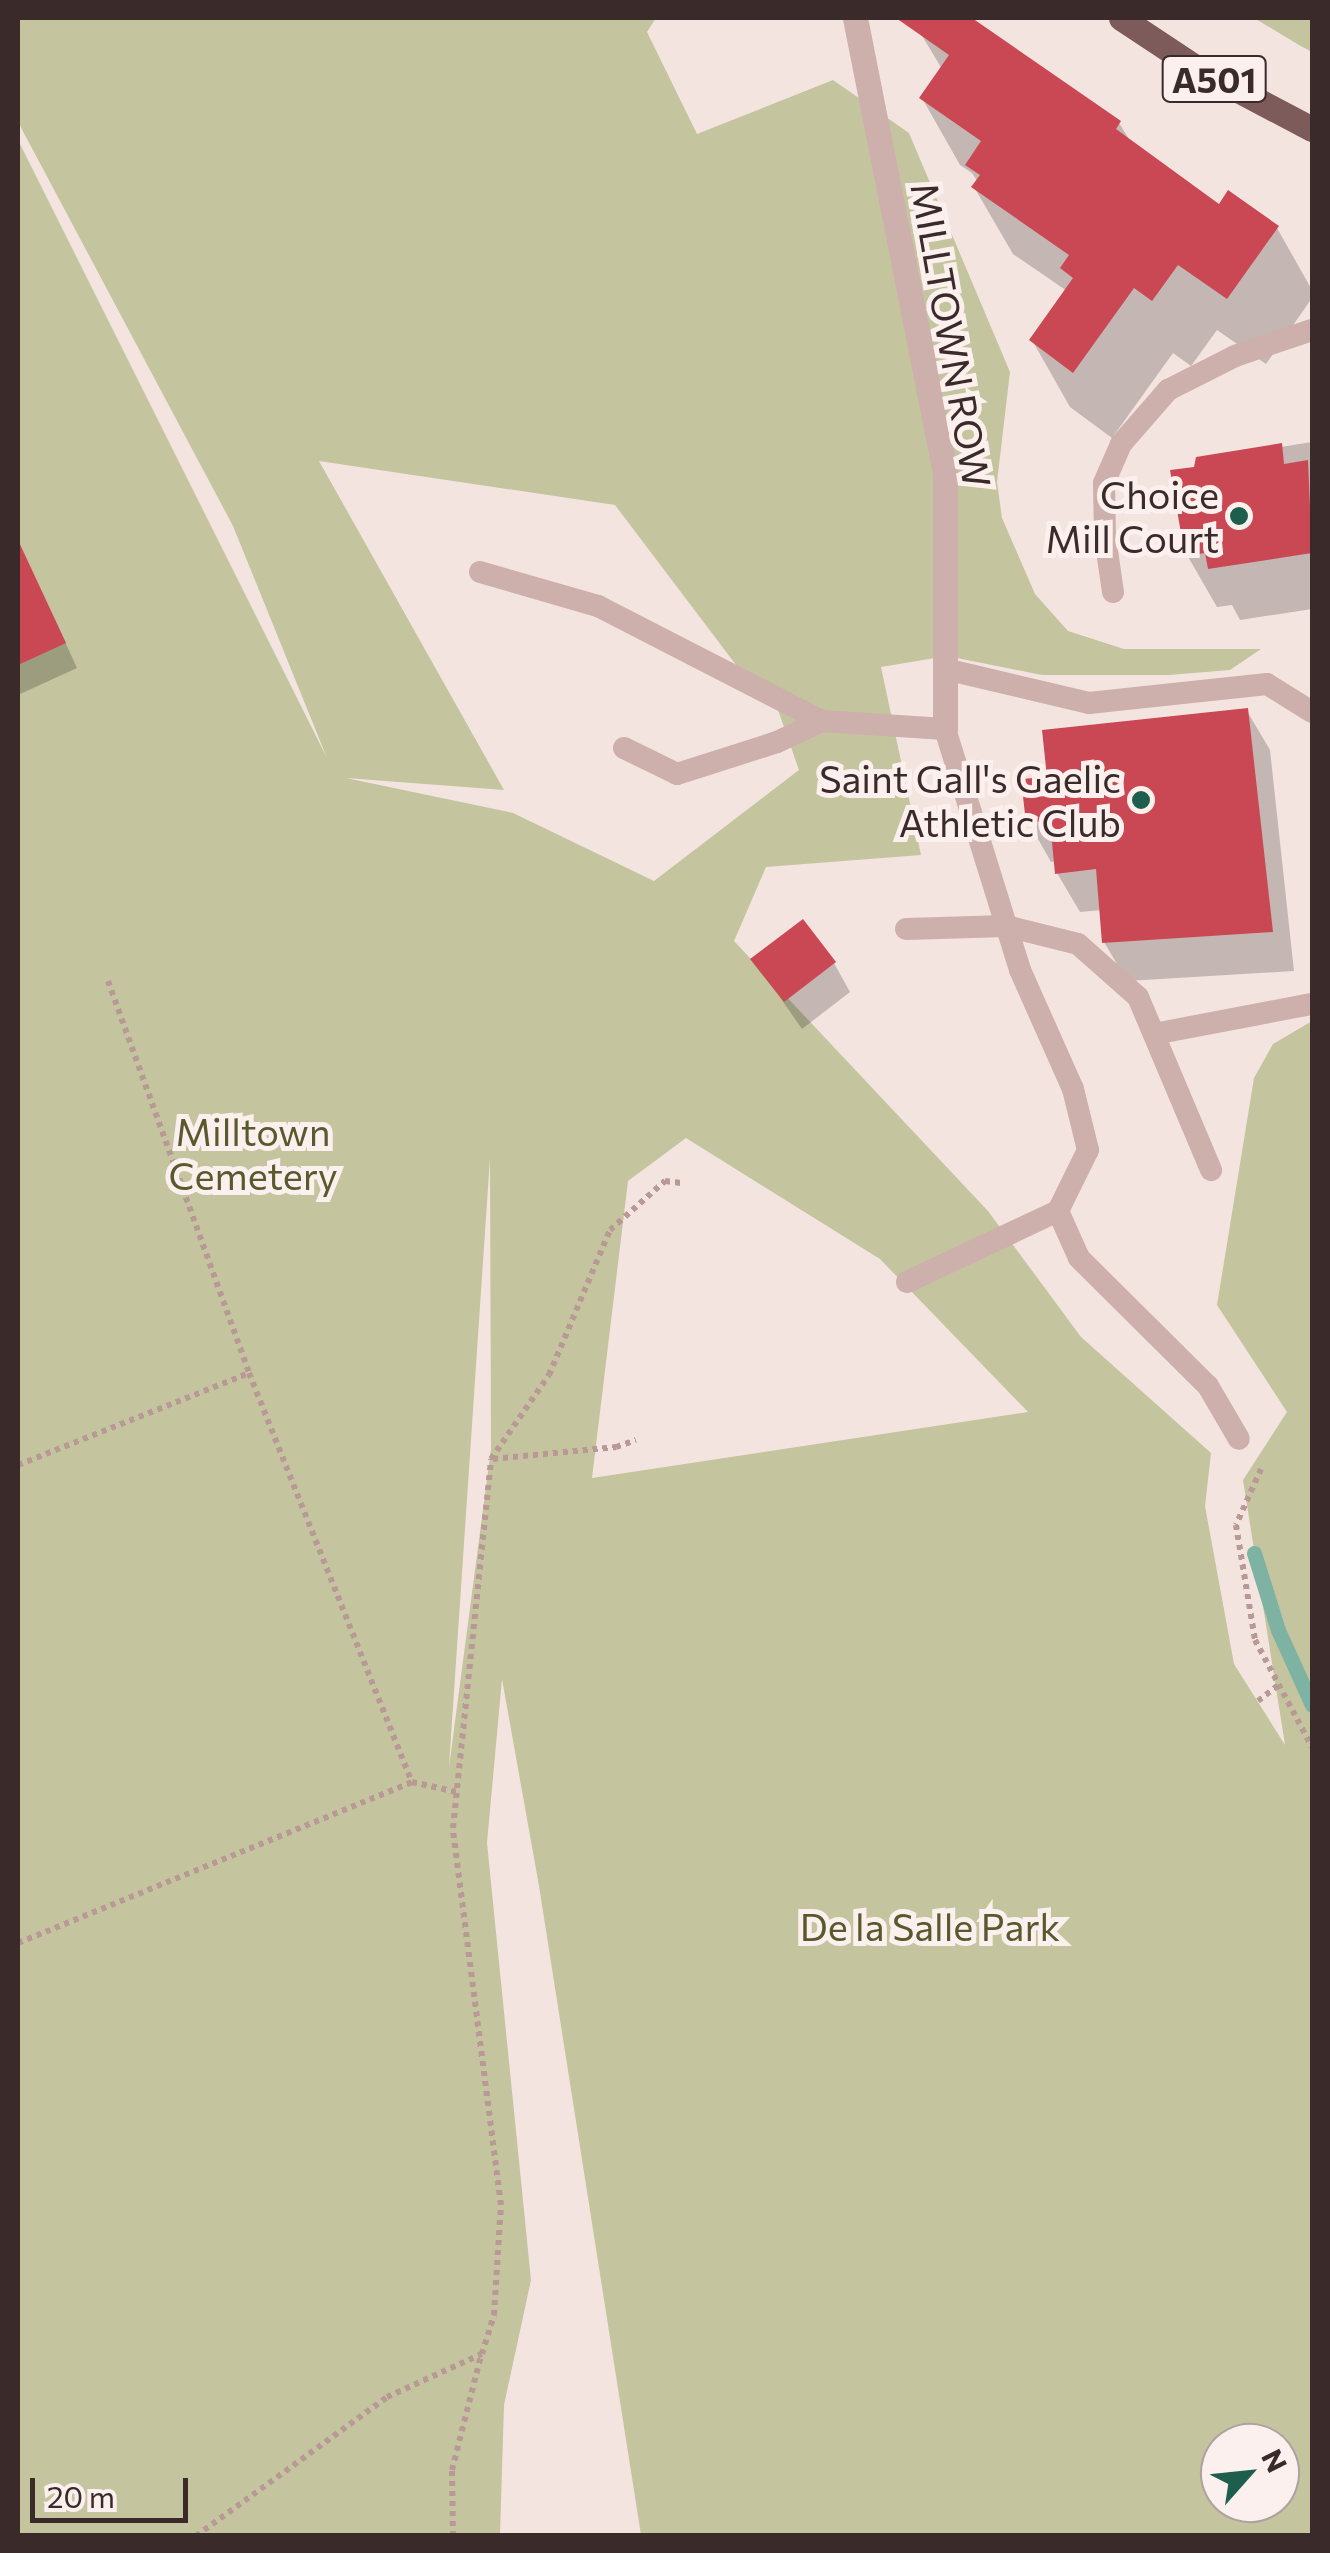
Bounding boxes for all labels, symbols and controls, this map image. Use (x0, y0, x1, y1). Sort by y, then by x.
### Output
road number: A501 (1162, 49, 1266, 109)
street label: MILLTOWN ROW (903, 179, 1001, 491)
place label: Choice Mill Court (1046, 471, 1219, 560)
marker: Choice Mill Court (1228, 505, 1250, 527)
place label: Saint Gall's Gaelic Athletic Club (819, 755, 1121, 844)
marker: Saint Gall's Gaelic Athletic Club (1130, 789, 1152, 811)
park label: Milltown Cemetery (168, 1108, 338, 1198)
park label: De la Salle Park (800, 1903, 1060, 1949)
north arrow (1200, 2423, 1300, 2523)
text: N (1255, 2443, 1295, 2477)
scale bar (35, 2458, 192, 2520)
text: 20 m (47, 2477, 115, 2514)

